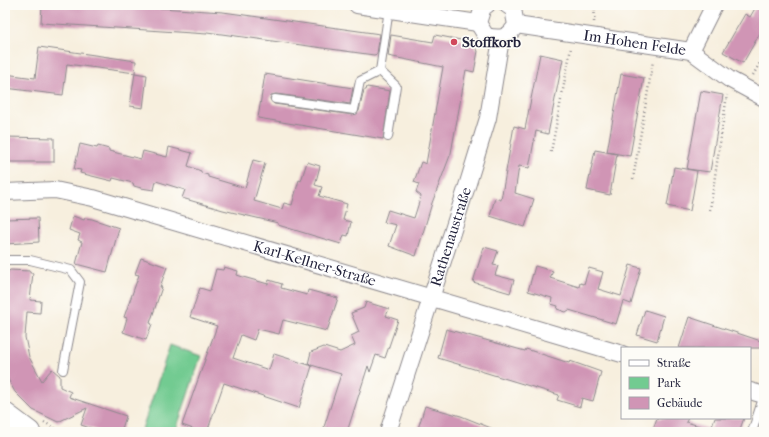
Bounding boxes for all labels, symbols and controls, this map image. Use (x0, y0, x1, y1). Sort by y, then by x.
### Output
street label: Im Hohen Felde (582, 26, 688, 59)
place label: Stoffkorb (462, 33, 521, 51)
marker: Stoffkorb (449, 37, 459, 47)
street label: Rathenaustraße (426, 184, 475, 289)
street label: Karl-Kellner-Straße (251, 237, 379, 290)
legend (621, 347, 751, 419)
text: Straße (657, 356, 691, 370)
text: Park (657, 376, 682, 390)
text: Gebäude (657, 396, 702, 410)

